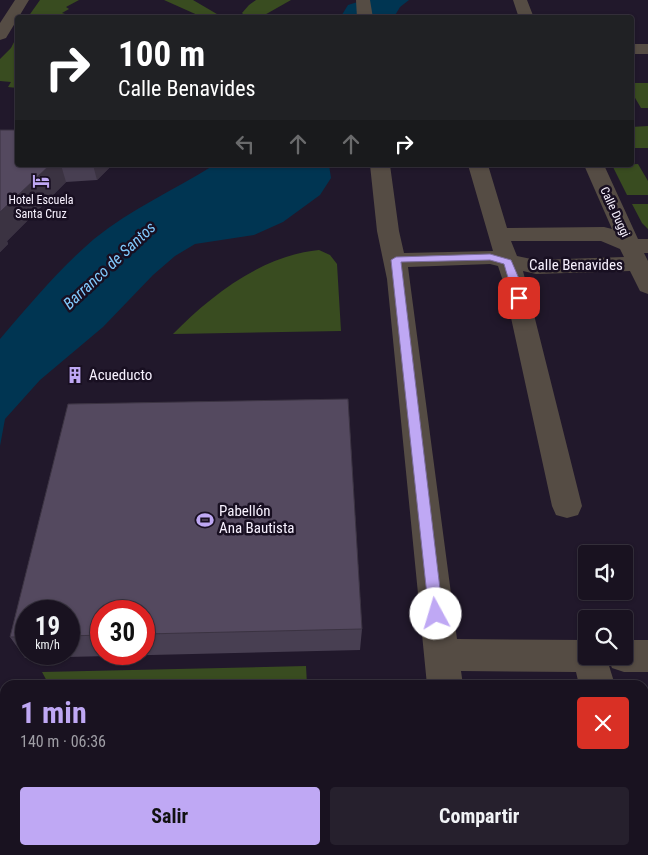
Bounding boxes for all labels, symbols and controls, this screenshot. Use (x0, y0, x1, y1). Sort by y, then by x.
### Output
text: 100 m (118, 34, 205, 75)
icon: right (35, 35, 100, 100)
text: Calle Benavides (118, 76, 256, 101)
icon: left (231, 130, 259, 158)
icon: ahead (284, 130, 312, 158)
icon: ahead (337, 130, 365, 158)
icon: right (390, 130, 418, 158)
hotel icon: Hotel Escuela Santa Cruz (31, 171, 51, 191)
street label: Calle Duggi (597, 185, 633, 239)
place label: Hotel Escuela Santa Cruz (8, 193, 74, 221)
water label: Barranco de Santos (59, 218, 160, 313)
street label: Calle Benavides (529, 256, 623, 274)
pin (498, 277, 540, 319)
icon: arrive (505, 284, 533, 312)
building icon: Acueducto (65, 365, 85, 385)
place label: Acueducto (89, 366, 152, 384)
place label: Pabellón Ana Bautista (219, 502, 295, 537)
sports icon: Pabellón Ana Bautista (195, 510, 215, 530)
map controls (578, 545, 633, 665)
button: sound (578, 545, 633, 600)
position arrow (409, 587, 461, 639)
speed limit sign: 30 (90, 600, 155, 665)
button: search (578, 610, 633, 665)
text: 19 (35, 612, 60, 641)
text: km/h (35, 638, 60, 652)
text: 1 min (20, 695, 87, 730)
button: close (577, 697, 629, 749)
text: 140 m · 06:36 (20, 732, 106, 751)
button: Salir (20, 787, 320, 845)
button: Compartir (330, 787, 629, 845)

